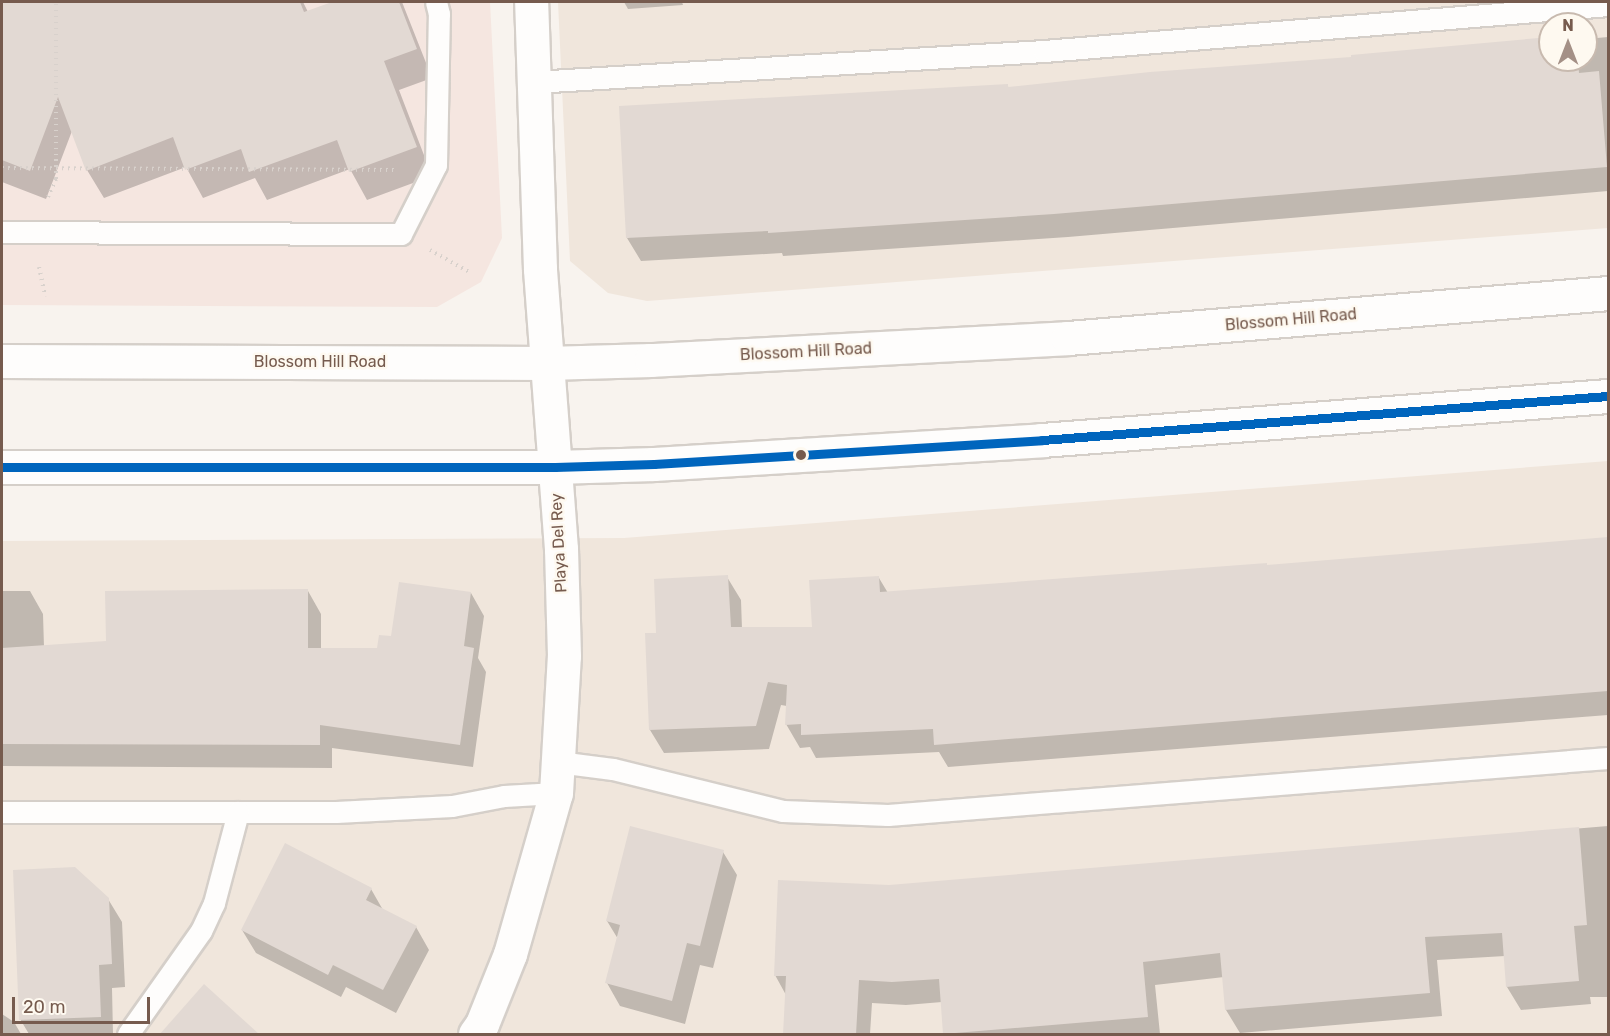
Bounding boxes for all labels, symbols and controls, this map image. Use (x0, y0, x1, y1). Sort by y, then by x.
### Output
north arrow (1538, 12, 1598, 72)
text: N (1562, 16, 1574, 35)
street label: Blossom Hill Road (1224, 305, 1358, 335)
street label: Blossom Hill Road (739, 339, 873, 365)
street label: Blossom Hill Road (254, 352, 386, 372)
unlabelled marker (795, 449, 807, 461)
street label: Playa Del Rey (547, 493, 571, 593)
scale bar (15, 985, 153, 1023)
text: 20 m (23, 996, 65, 1018)

